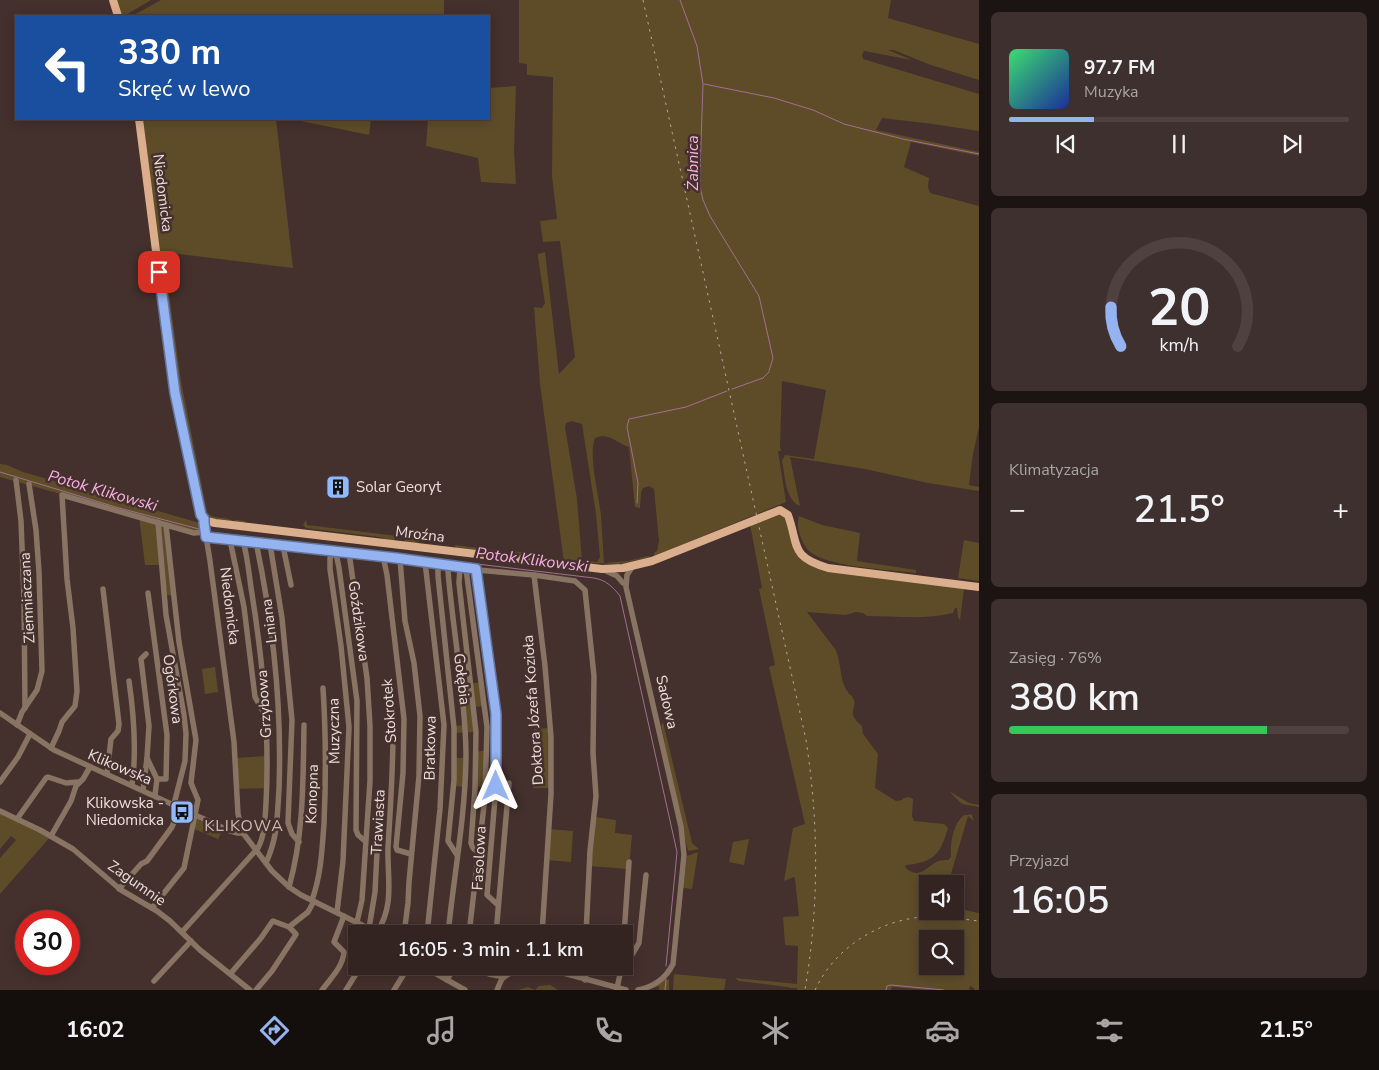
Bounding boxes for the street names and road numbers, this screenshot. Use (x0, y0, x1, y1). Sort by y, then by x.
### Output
street label: Niedomicka (148, 153, 178, 233)
street label: Mroźna (394, 521, 446, 547)
street label: Ziemniaczana (15, 552, 39, 644)
street label: Niedomicka (215, 566, 245, 646)
street label: Goździkowa (343, 579, 375, 663)
street label: Lniana (256, 598, 282, 644)
street label: Doktora Józefa Kozioła (518, 634, 548, 786)
street label: Gołębia (449, 652, 475, 706)
street label: Ogórkowa (158, 653, 188, 725)
street label: Grzybowa (252, 669, 276, 739)
street label: Sadowa (651, 673, 683, 731)
street label: Stokrotek (377, 678, 401, 744)
street label: Muzyczna (323, 698, 345, 764)
street label: Bratkowa (419, 716, 441, 780)
street label: Klikowska (85, 745, 155, 789)
street label: Konopna (301, 764, 323, 824)
street label: Trawiasta (366, 789, 390, 855)
street label: Fasolowa (467, 825, 491, 891)
street label: Zagumnie (104, 856, 170, 910)

